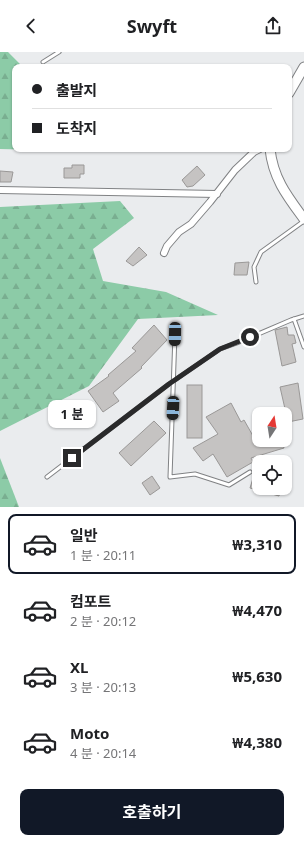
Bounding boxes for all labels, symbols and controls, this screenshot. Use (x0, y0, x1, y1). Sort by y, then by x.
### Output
text: Swyft (127, 14, 177, 38)
icon: back (20, 15, 42, 37)
icon: share (262, 15, 284, 37)
text: 출발지 (56, 80, 97, 100)
text: 도착지 (56, 118, 97, 138)
car (169, 322, 181, 346)
route start (241, 328, 259, 346)
car (166, 396, 180, 420)
callout: 1 분 (48, 400, 96, 428)
text: 1 분 (61, 405, 83, 423)
north arrow (252, 407, 292, 447)
map controls (252, 407, 292, 495)
route end (63, 449, 81, 467)
button: locate (252, 455, 292, 495)
text: 일반 (70, 525, 98, 545)
icon: car (22, 526, 58, 562)
text: ₩3,310 (232, 534, 282, 554)
text: 1 분 · 20:11 (70, 546, 136, 564)
text: 컴포트 (70, 591, 111, 611)
icon: car (22, 592, 58, 628)
text: ₩4,470 (232, 600, 282, 620)
text: 2 분 · 20:12 (70, 612, 136, 630)
text: XL (70, 657, 88, 677)
icon: car (22, 658, 58, 694)
text: ₩5,630 (232, 666, 282, 686)
text: 3 분 · 20:13 (70, 678, 136, 696)
text: Moto (70, 723, 109, 743)
icon: car (22, 724, 58, 760)
text: ₩4,380 (232, 732, 282, 752)
text: 4 분 · 20:14 (70, 744, 136, 762)
button: 호출하기 (20, 789, 284, 835)

